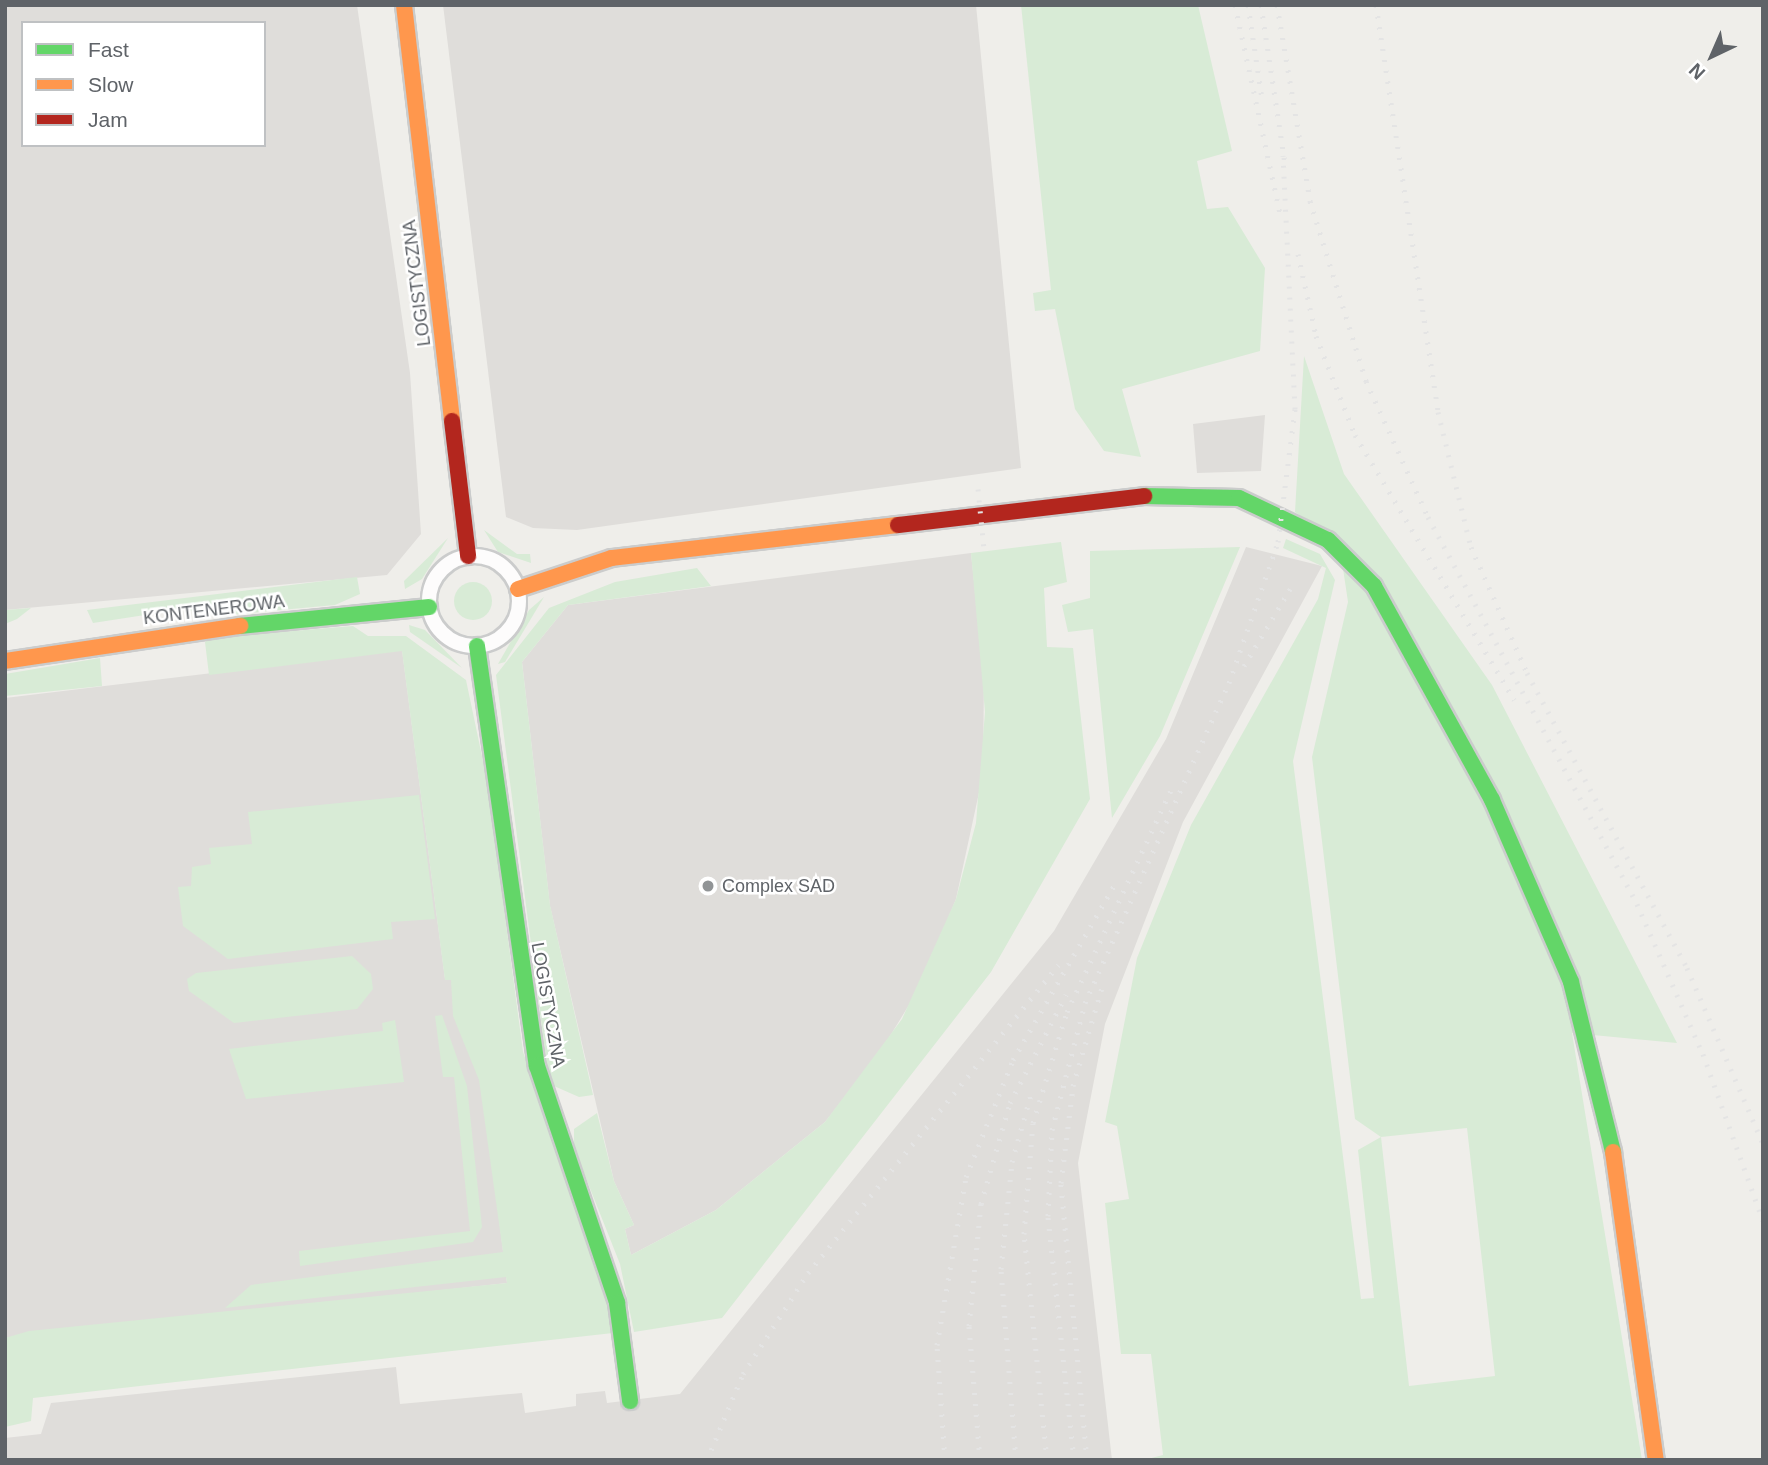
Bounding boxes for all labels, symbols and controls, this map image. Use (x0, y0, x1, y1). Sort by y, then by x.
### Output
legend (21, 21, 266, 147)
north arrow (1677, 21, 1747, 91)
text: Fast (88, 38, 129, 61)
text: N (1685, 59, 1709, 84)
text: Slow (88, 73, 134, 96)
text: Jam (88, 108, 128, 131)
street label: LOGISTYCZNA (399, 219, 435, 347)
street label: KONTENEROWA (142, 591, 286, 629)
place label: Complex SAD (722, 875, 835, 897)
marker: Complex SAD (700, 878, 716, 894)
street label: LOGISTYCZNA (526, 941, 570, 1069)

